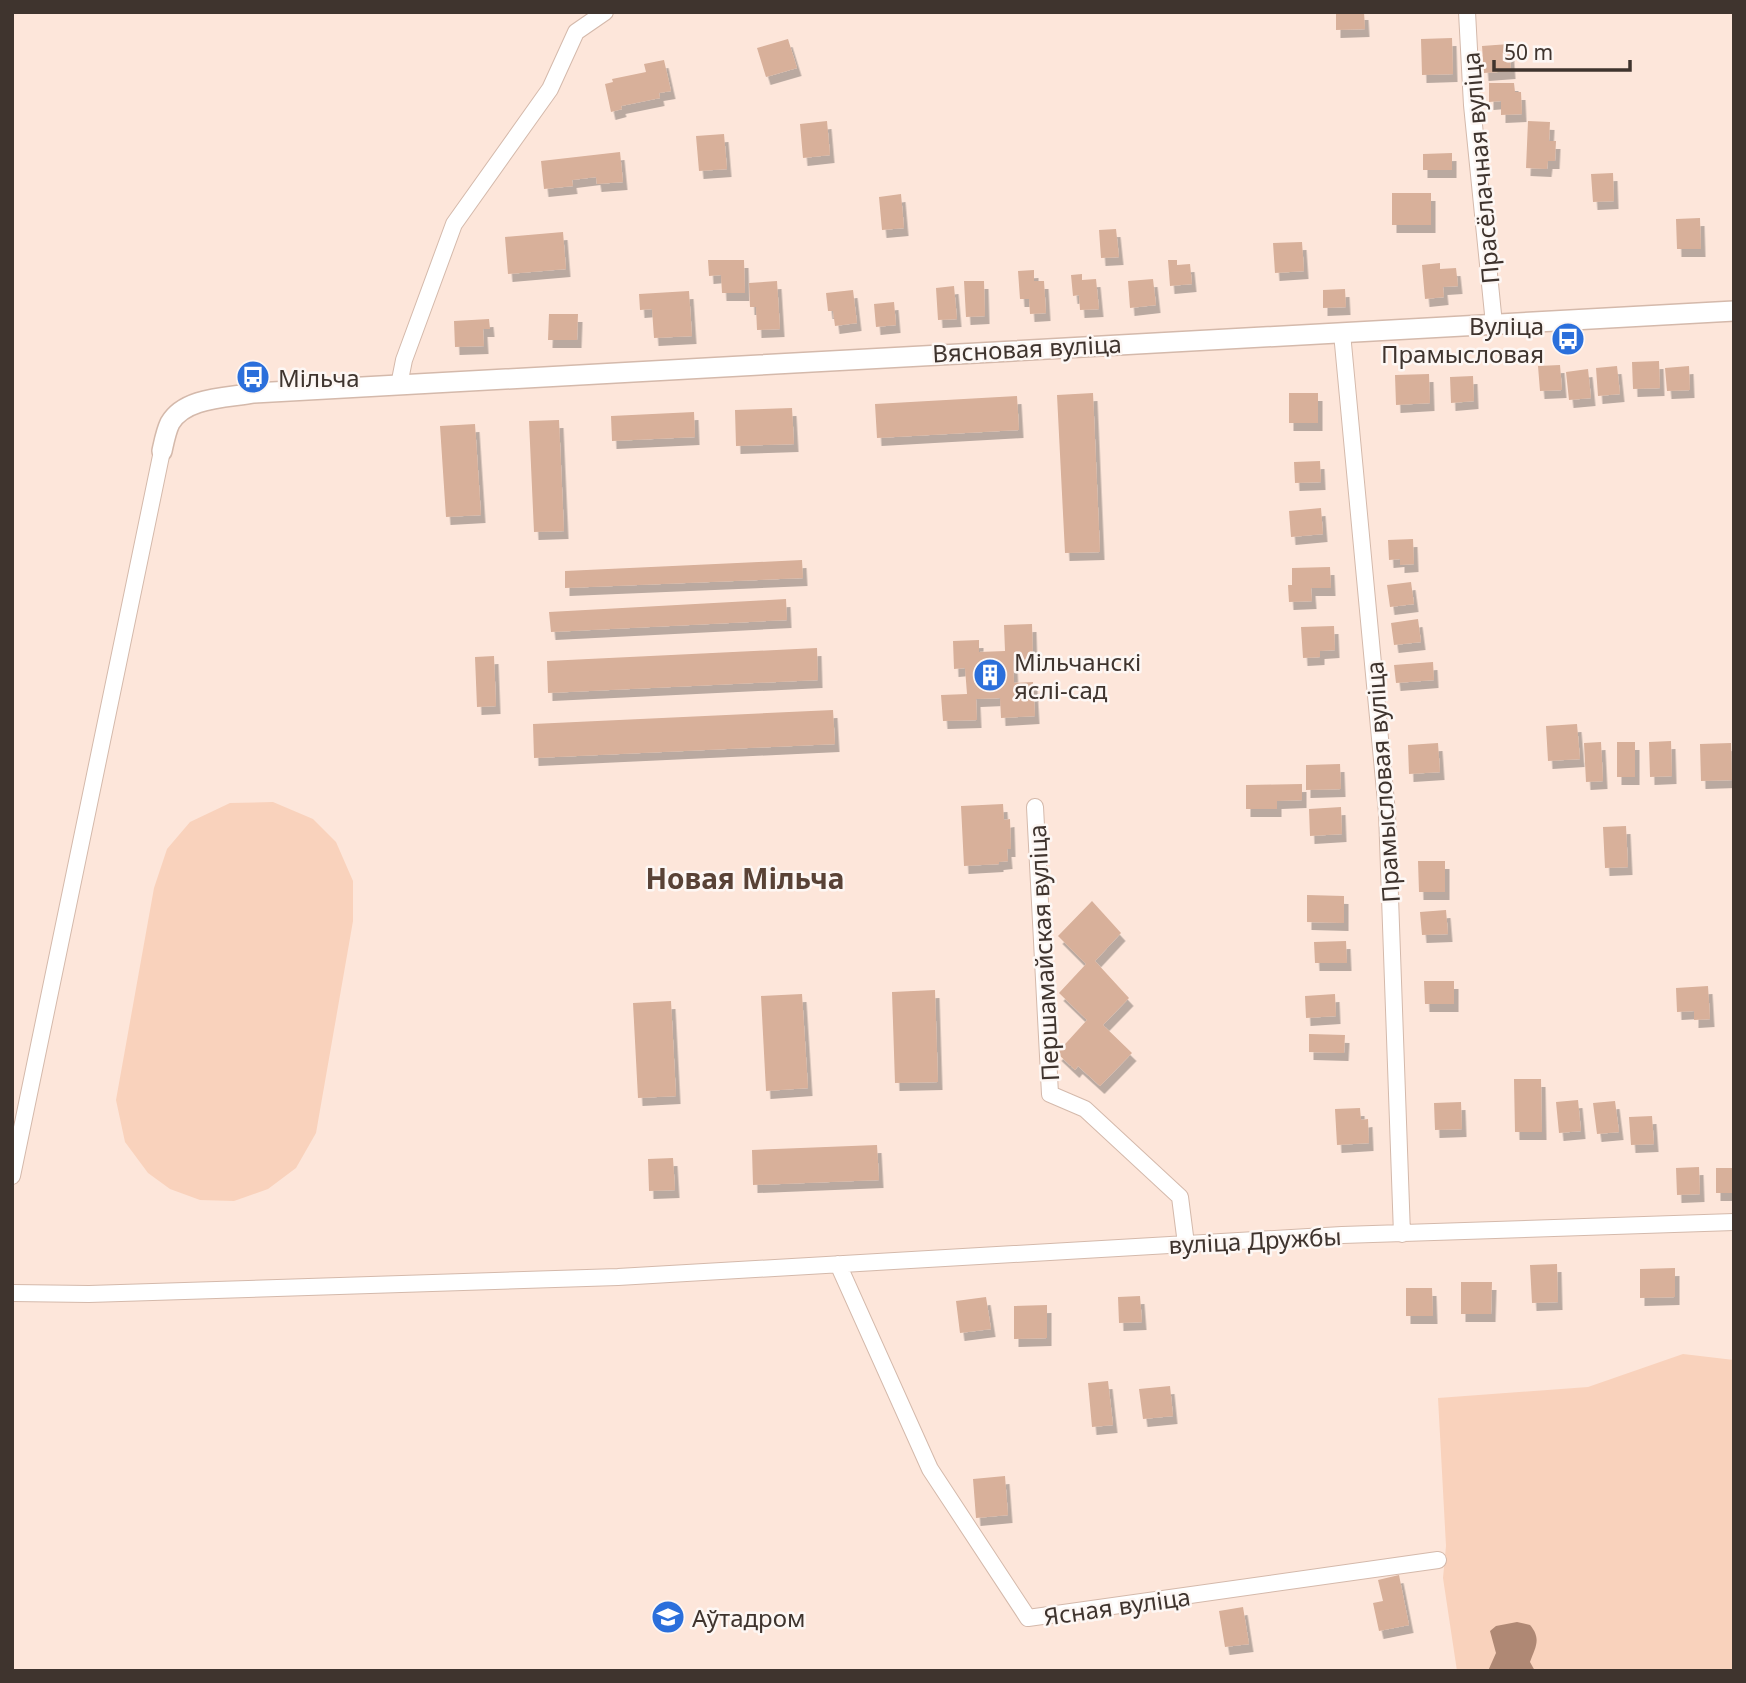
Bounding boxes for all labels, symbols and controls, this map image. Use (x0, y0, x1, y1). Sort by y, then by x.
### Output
scale bar (1494, 28, 1630, 72)
text: 50 m (1504, 38, 1553, 66)
street label: Прасёлачная вуліца (1453, 51, 1507, 285)
place label: Вуліца Прамысловая (1381, 309, 1544, 370)
bus stop icon: Вуліца Прамысловая (1549, 320, 1587, 358)
street label: Вясновая вуліца (931, 327, 1123, 369)
bus stop icon: Мільча (234, 358, 272, 396)
place label: Мільча (278, 361, 360, 394)
place label: Мільчанскі яслі-сад (1014, 645, 1141, 706)
building icon: Мільчанскі яслі-сад (971, 656, 1009, 694)
street label: Прамысловая вуліца (1357, 660, 1407, 904)
street label: Першамайская вуліца (1020, 824, 1066, 1082)
district label: Новая Мільча (646, 859, 844, 897)
street label: вуліца Дружбы (1168, 1219, 1342, 1261)
street label: Ясная вуліца (1041, 1579, 1193, 1633)
school or university icon: Аўтадром (649, 1598, 687, 1636)
place label: Аўтадром (692, 1601, 805, 1634)

